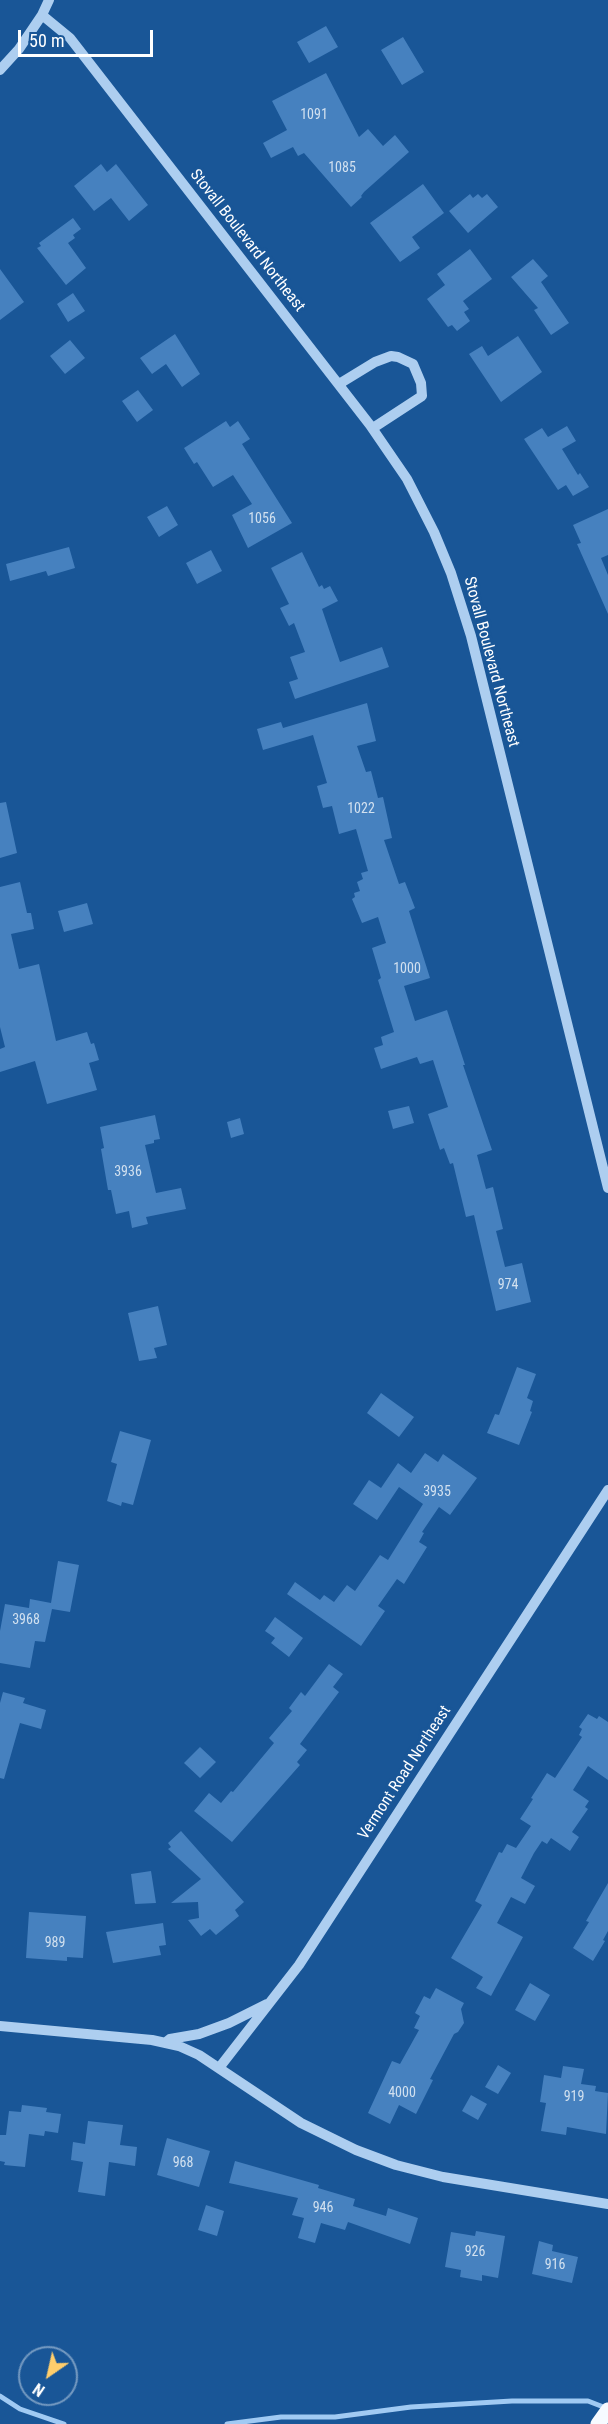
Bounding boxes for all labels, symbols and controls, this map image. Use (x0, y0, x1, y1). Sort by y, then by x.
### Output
scale bar (21, 18, 156, 56)
text: 50 m (29, 30, 64, 51)
house number: 1091 (300, 107, 328, 123)
house number: 1085 (328, 160, 356, 176)
street label: Stovall Boulevard Northeast (185, 166, 309, 316)
house number: 1056 (248, 511, 276, 527)
street label: Stovall Boulevard Northeast (459, 575, 523, 749)
house number: 1022 (347, 801, 375, 817)
house number: 1000 (393, 961, 421, 977)
house number: 3936 (114, 1164, 142, 1180)
house number: 974 (498, 1277, 518, 1293)
house number: 3935 (423, 1484, 451, 1500)
house number: 3968 (12, 1612, 40, 1628)
street label: Vermont Road Northeast (354, 1702, 456, 1844)
house number: 989 (45, 1935, 65, 1951)
house number: 4000 (388, 2085, 416, 2101)
house number: 919 (564, 2089, 584, 2105)
house number: 968 (173, 2155, 193, 2171)
house number: 946 (313, 2200, 333, 2216)
house number: 926 (465, 2244, 485, 2260)
house number: 916 (545, 2257, 565, 2273)
north arrow (18, 2346, 78, 2406)
text: N (29, 2379, 48, 2400)

